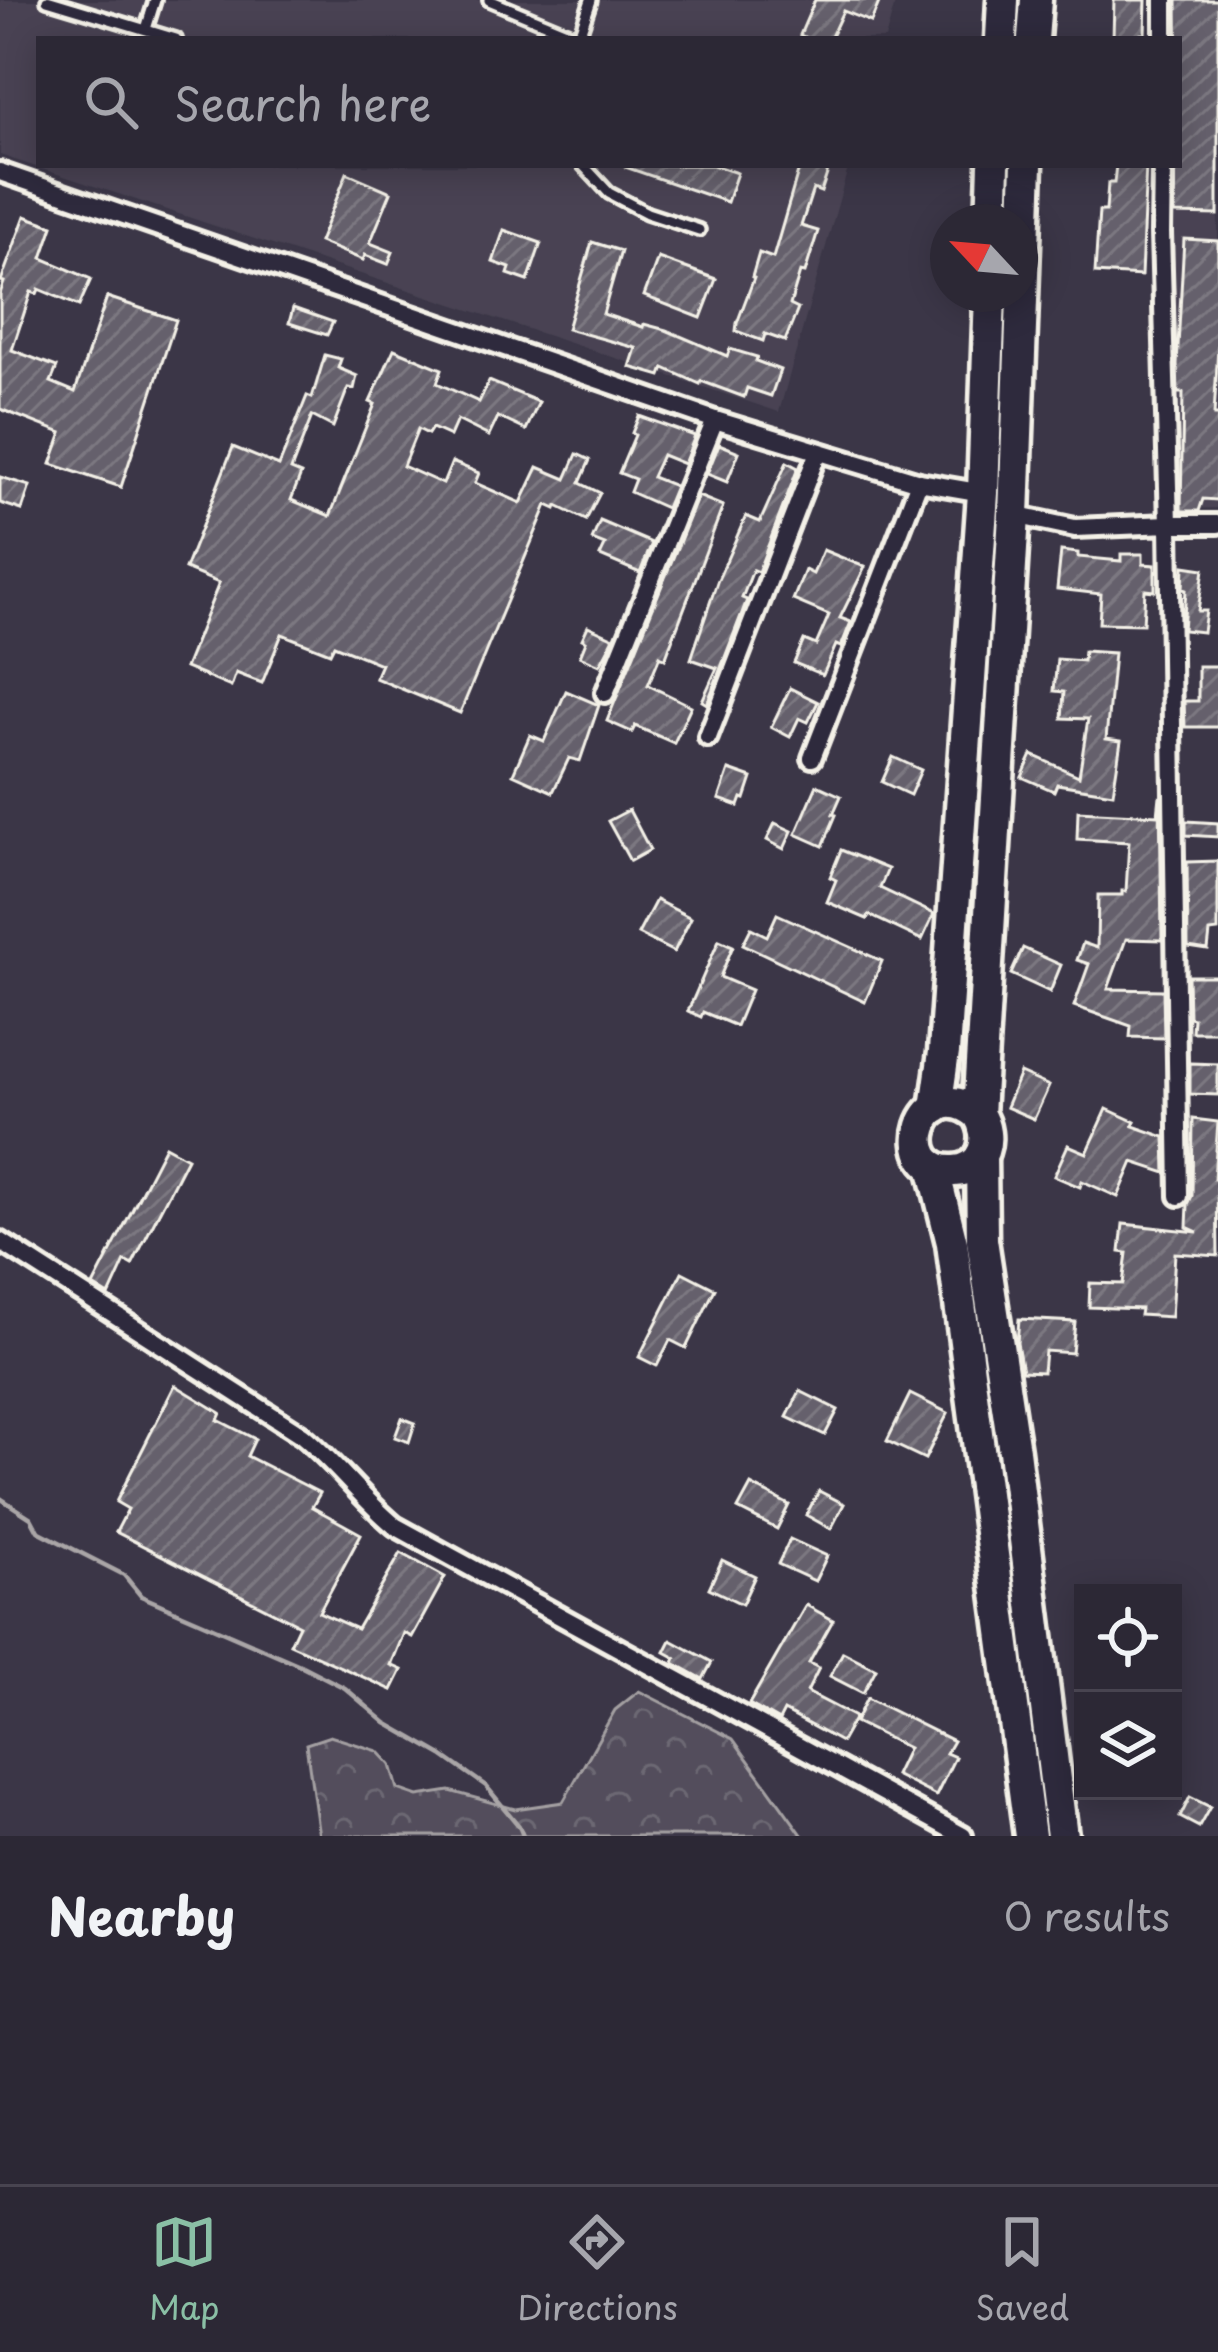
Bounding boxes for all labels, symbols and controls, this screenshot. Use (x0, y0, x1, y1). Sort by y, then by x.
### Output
search box (36, 36, 1182, 168)
text: Search here (174, 68, 431, 136)
icon: search (78, 69, 144, 135)
north arrow (930, 204, 1038, 312)
map controls (1074, 1584, 1182, 1800)
button: locate (1074, 1584, 1182, 1692)
button: layers (1074, 1692, 1182, 1800)
text: Nearby (48, 1876, 235, 1953)
text: 0 results (1004, 1885, 1170, 1944)
tab: Map (149, 2209, 219, 2331)
tab: Directions (517, 2209, 678, 2331)
tab: Saved (975, 2209, 1069, 2331)

